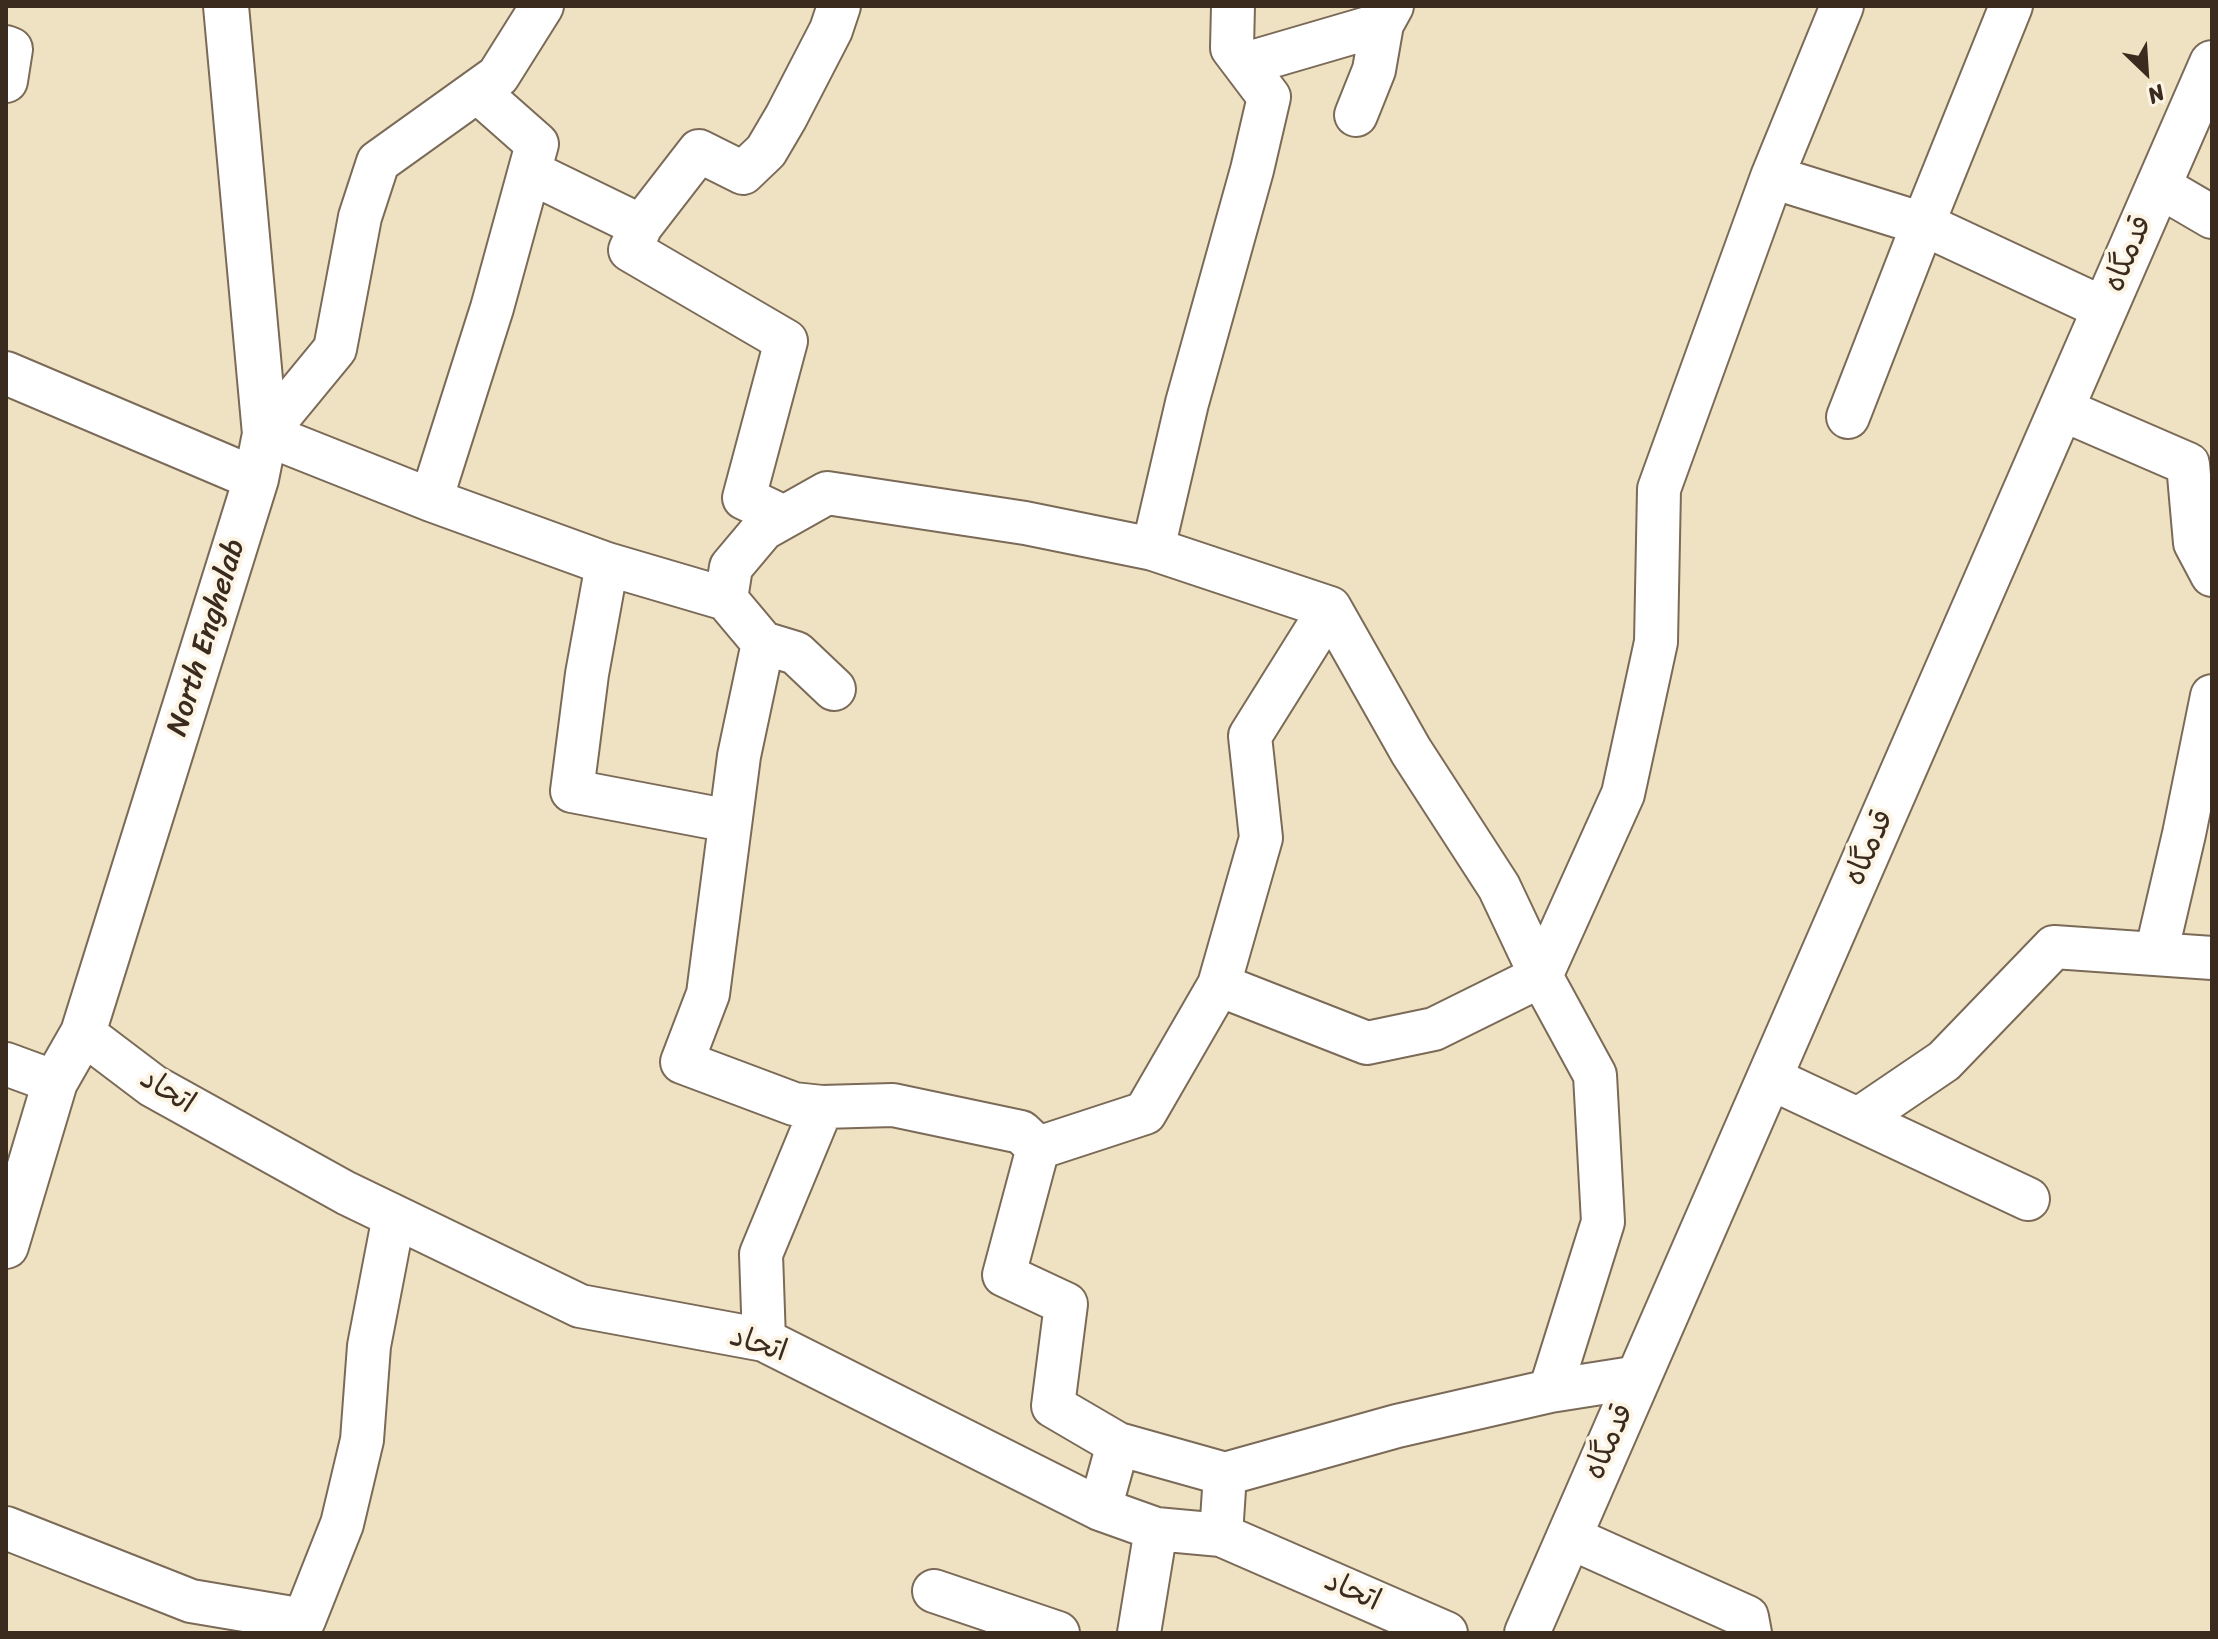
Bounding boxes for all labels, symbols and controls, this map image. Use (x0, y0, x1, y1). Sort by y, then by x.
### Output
north arrow (2106, 32, 2186, 112)
text: N (2141, 73, 2172, 115)
street label: قدمگاه (2097, 210, 2161, 298)
street label: North Enghelab (160, 535, 254, 741)
street label: قدمگاه (1837, 804, 1903, 892)
street label: اتحاد (133, 1061, 201, 1123)
street label: اتحاد (725, 1319, 791, 1371)
street label: قدمگاه (1577, 1398, 1643, 1486)
street label: اتحاد (1318, 1564, 1386, 1620)

